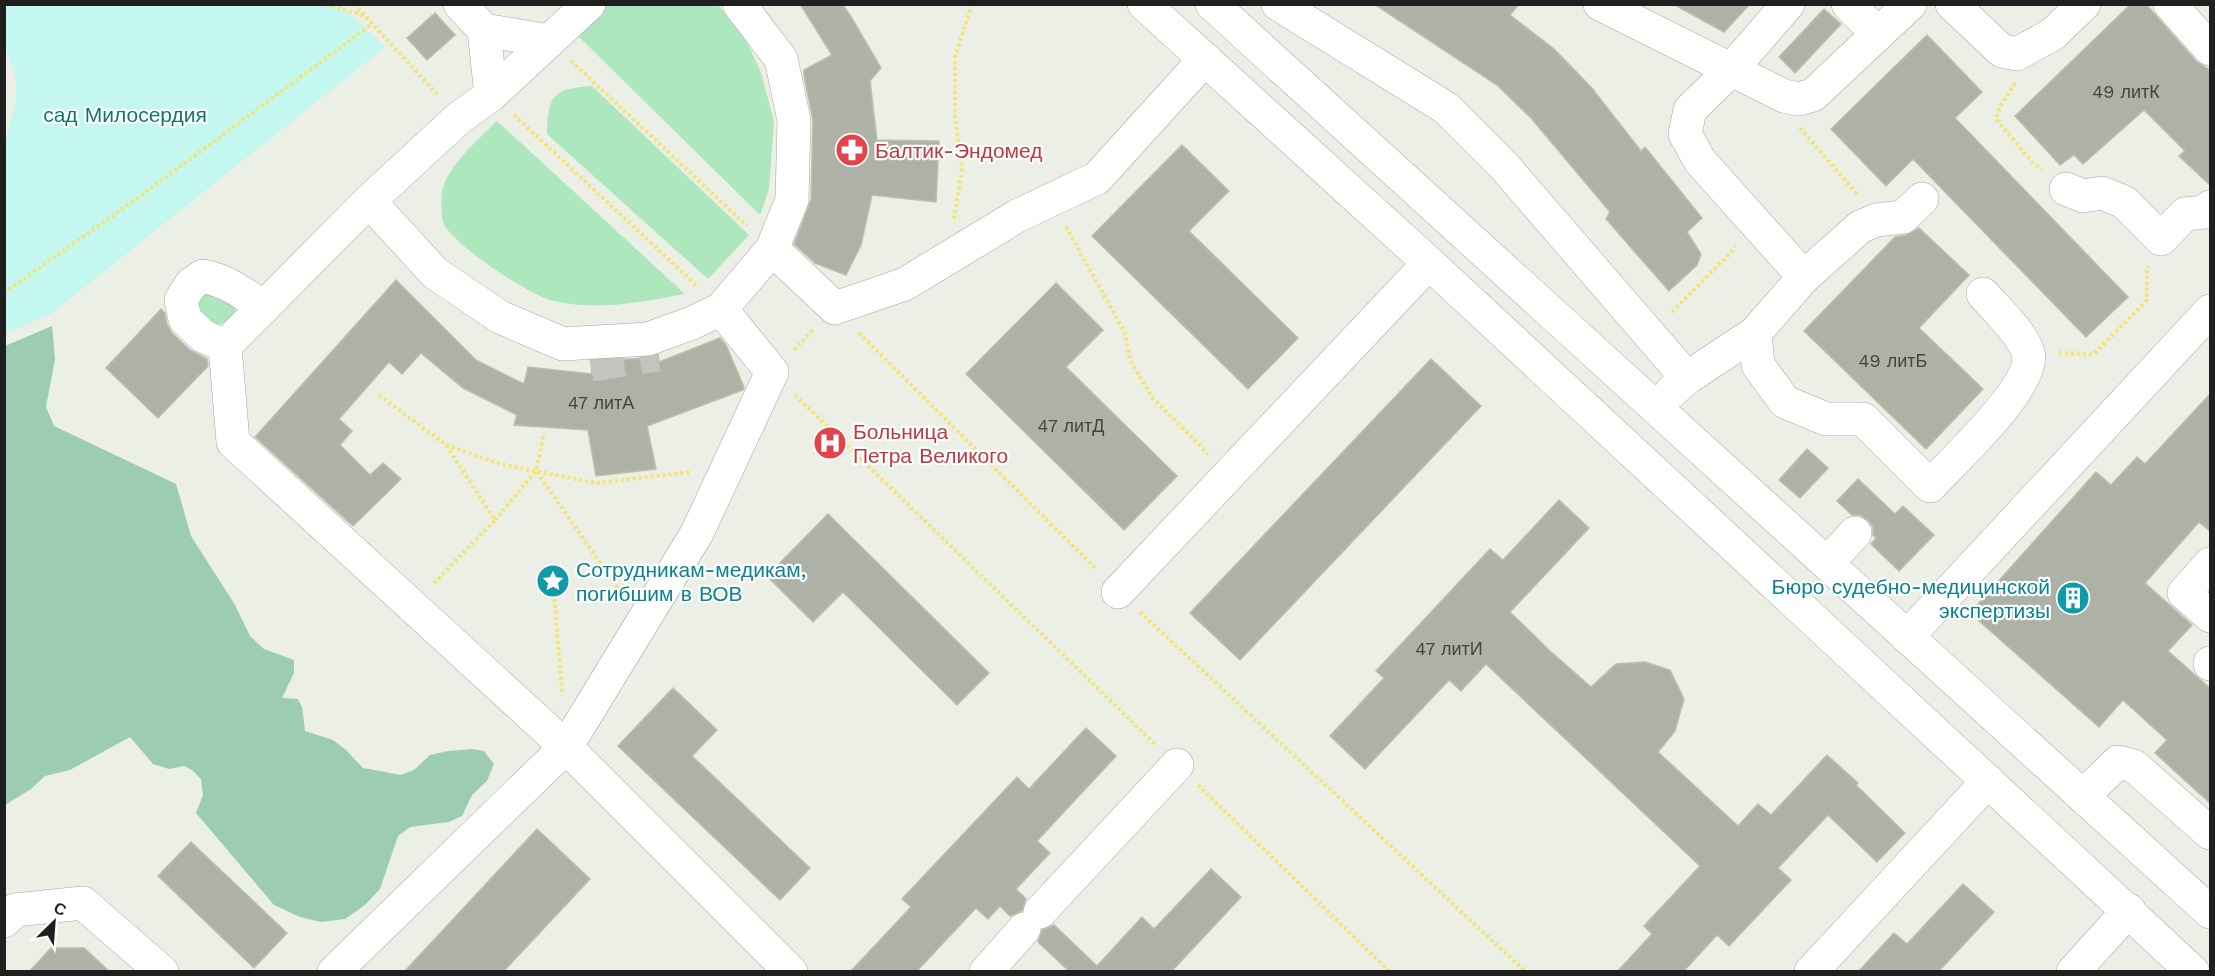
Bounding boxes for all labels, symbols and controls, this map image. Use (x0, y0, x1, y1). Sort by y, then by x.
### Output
house number: 49 литК (2092, 81, 2160, 102)
park label: сад Милосердия (43, 102, 207, 127)
pharmacy icon: Балтик-Эндомед (834, 132, 870, 168)
place label: Балтик-Эндомед (875, 138, 1043, 163)
house number: 49 литБ (1859, 350, 1927, 371)
house number: 47 литА (568, 392, 634, 413)
house number: 47 литД (1038, 415, 1104, 436)
place label: Больница Петра Великого (853, 419, 1008, 468)
hospital icon: Больница Петра Великого (812, 425, 848, 461)
place label: Сотрудникам-медикам, погибшим в ВОВ (576, 557, 806, 606)
place icon: Сотрудникам-медикам, погибшим в ВОВ (535, 563, 571, 599)
place label: Бюро судебно-медицинской экспертизы (1772, 574, 2050, 623)
building icon: Бюро судебно-медицинской экспертизы (2055, 580, 2091, 616)
house number: 47 литИ (1415, 638, 1483, 659)
north arrow (24, 892, 84, 952)
text: С (51, 898, 70, 920)

